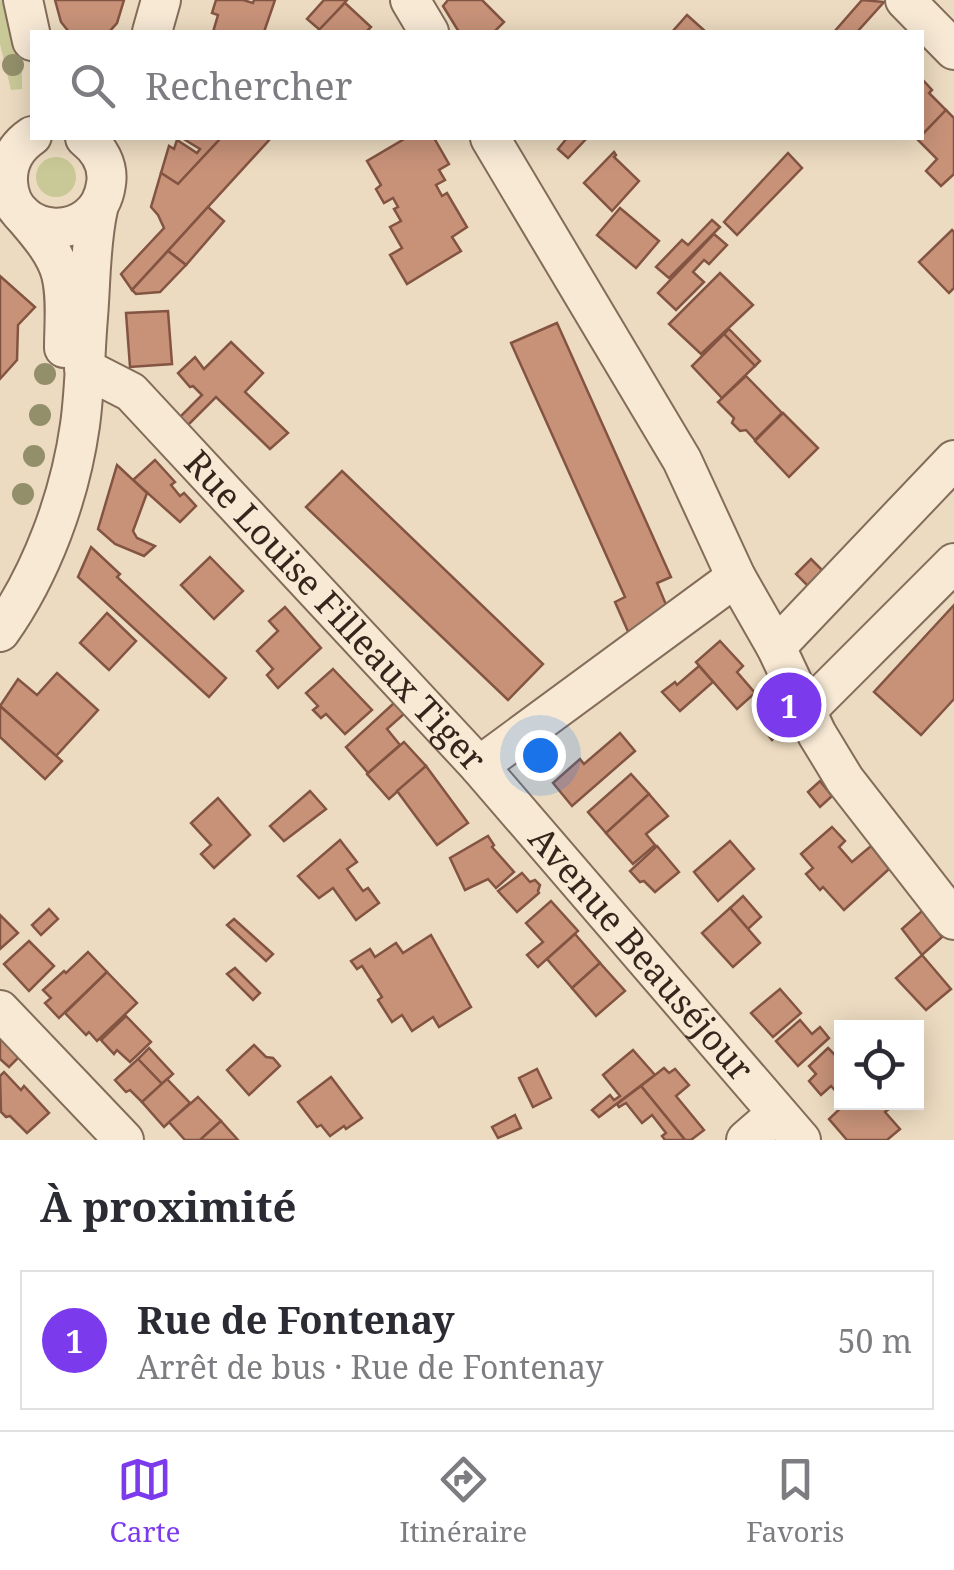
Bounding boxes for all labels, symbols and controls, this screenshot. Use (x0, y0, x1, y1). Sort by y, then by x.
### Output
search box (30, 30, 924, 140)
icon: search (65, 58, 120, 113)
text: Rechercher (145, 59, 352, 111)
street label: Rue Louise Filleaux Tiger (175, 439, 497, 781)
pin: 1 (756, 668, 822, 742)
your location (515, 730, 566, 781)
street label: Avenue Beauséjour (519, 816, 765, 1090)
map controls (834, 1020, 924, 1110)
button: locate (834, 1020, 924, 1110)
text: À proximité (40, 1177, 297, 1234)
text: Rue de Fontenay (137, 1293, 455, 1345)
text: 1 (65, 1319, 84, 1362)
text: 50 m (838, 1319, 912, 1362)
text: Arrêt de bus · Rue de Fontenay (137, 1345, 604, 1388)
tab: Carte (110, 1452, 180, 1550)
tab: Itinéraire (400, 1452, 527, 1550)
tab: Favoris (746, 1452, 844, 1550)

